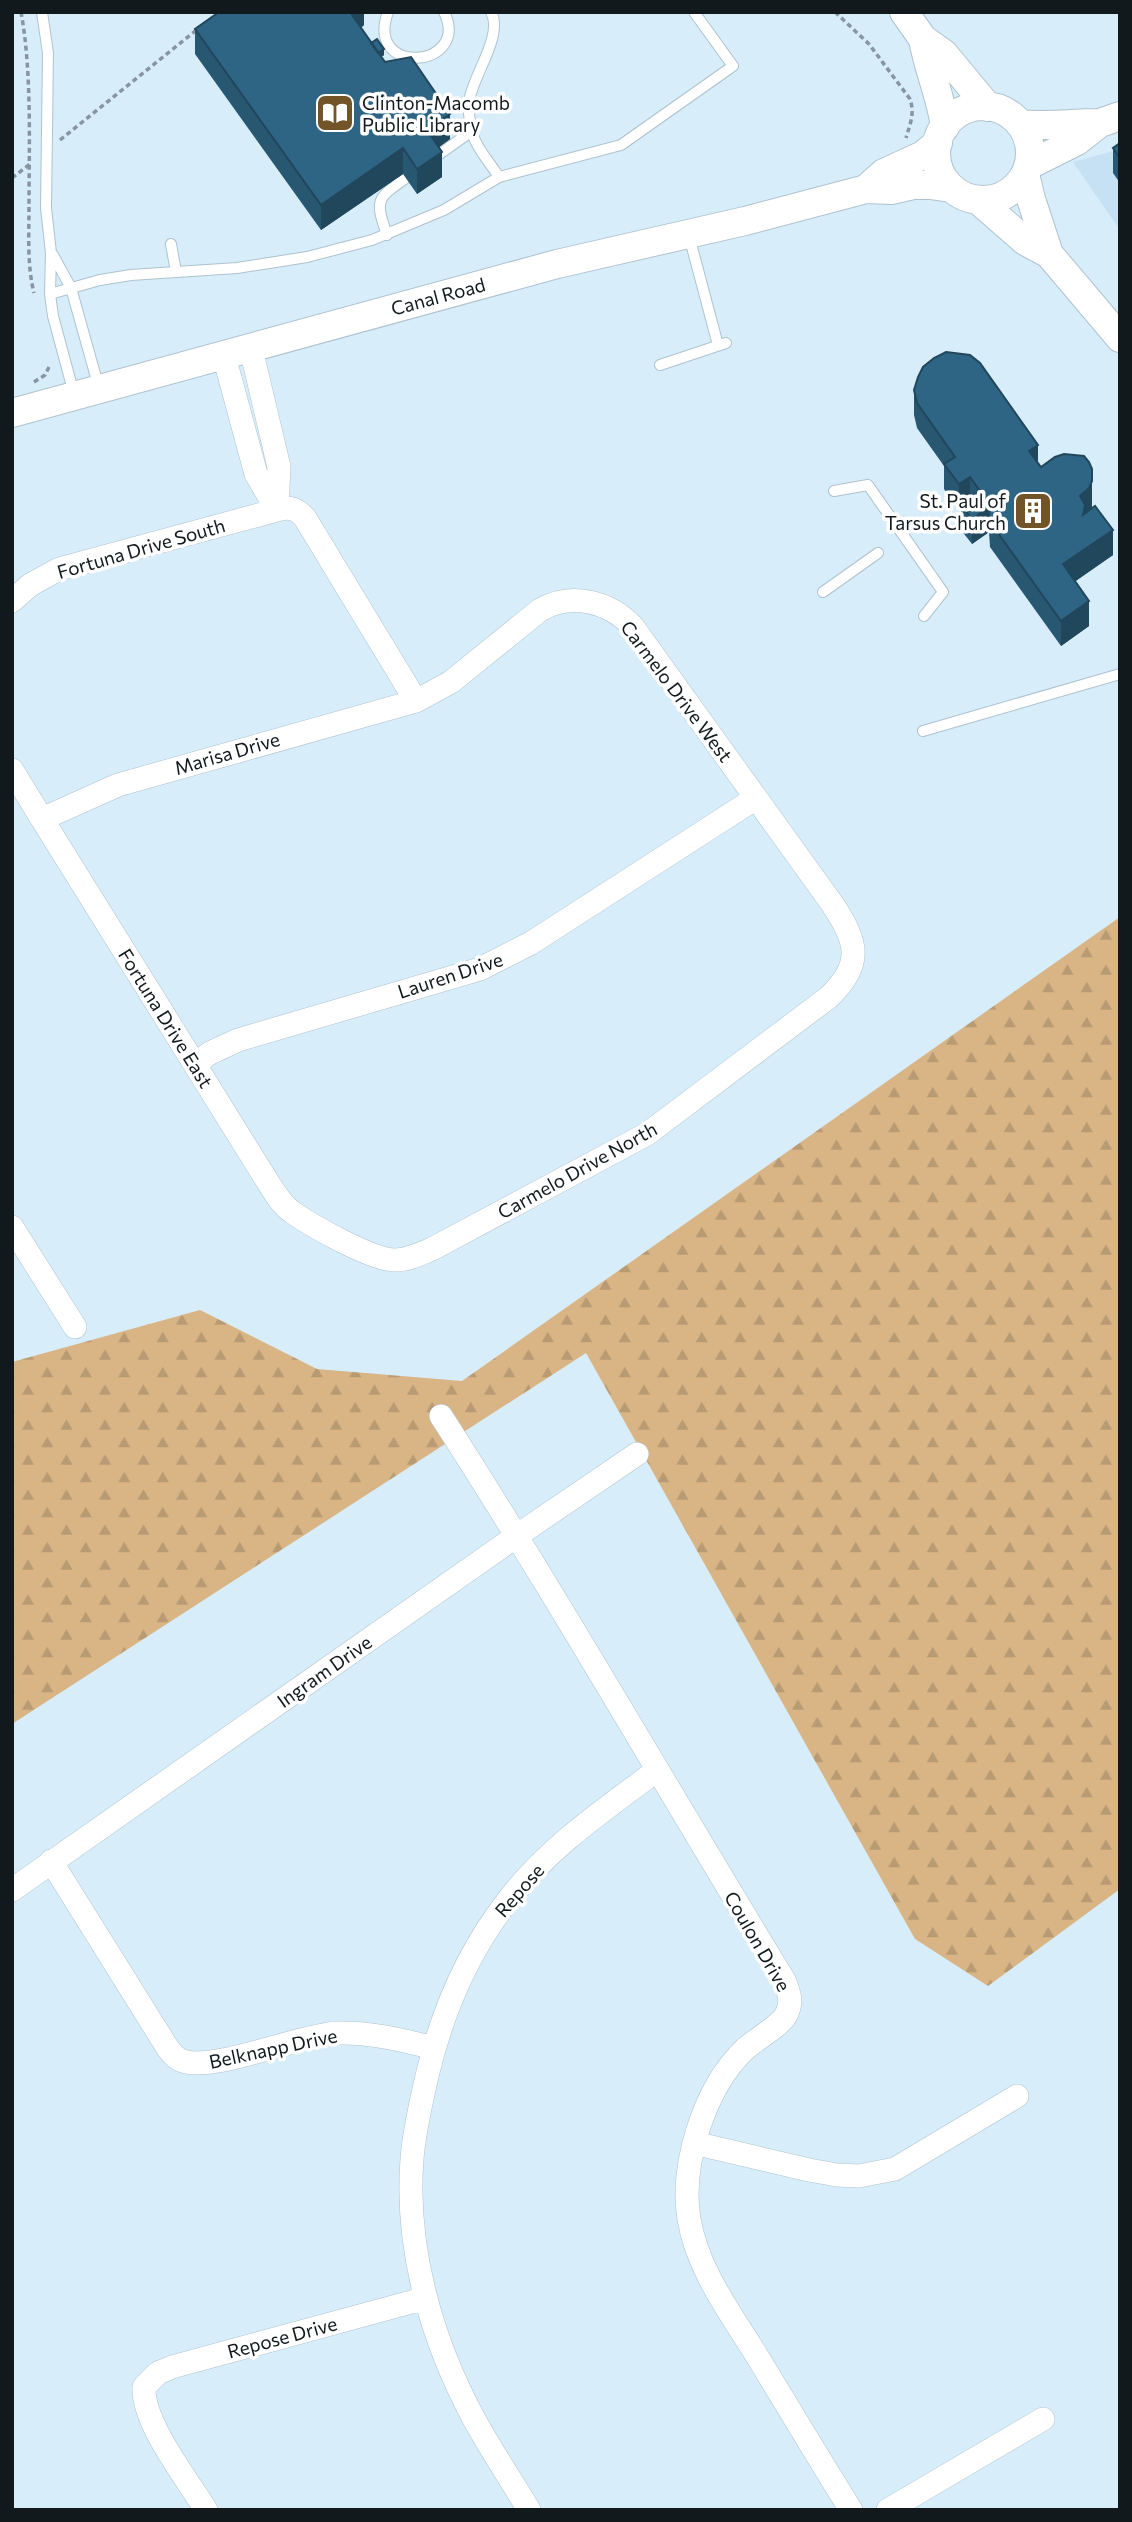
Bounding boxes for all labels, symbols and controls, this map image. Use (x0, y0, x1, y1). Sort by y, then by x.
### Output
place label: Clinton-Macomb Public Library (362, 91, 510, 136)
library icon: Clinton-Macomb Public Library (314, 92, 356, 134)
street label: Canal Road (388, 272, 488, 320)
place label: St. Paul of Tarsus Church (885, 489, 1006, 534)
building icon: St. Paul of Tarsus Church (1012, 490, 1054, 532)
street label: Fortuna Drive South (54, 513, 228, 583)
street label: Carmelo Drive West (616, 616, 738, 766)
street label: Marisa Drive (172, 727, 282, 779)
street label: Fortuna Drive East (114, 944, 218, 1092)
street label: Lauren Drive (395, 947, 505, 1003)
street label: Carmelo Drive North (493, 1117, 661, 1223)
street label: Ingram Drive (272, 1630, 376, 1712)
street label: Repose (490, 1859, 548, 1921)
street label: Coulon Drive (720, 1887, 796, 1995)
street label: Belknapp Drive (207, 2023, 339, 2073)
street label: Repose Drive (225, 2311, 339, 2363)

